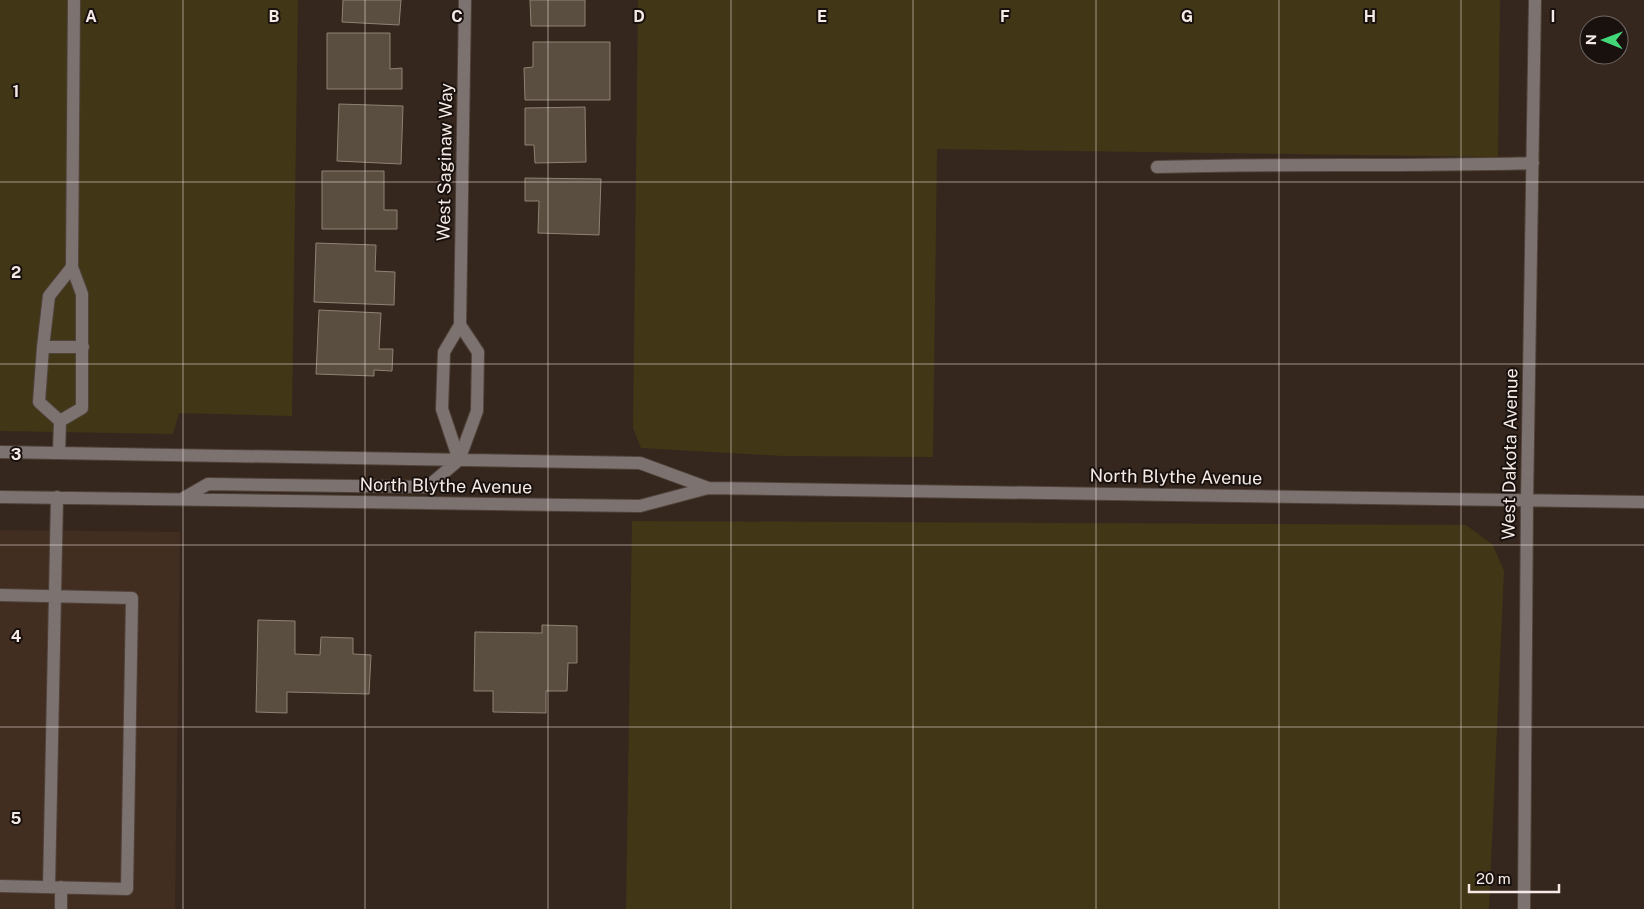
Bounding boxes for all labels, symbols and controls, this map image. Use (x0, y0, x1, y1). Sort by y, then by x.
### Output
text: A (85, 7, 97, 26)
text: B (269, 7, 280, 26)
text: C (451, 7, 463, 26)
text: D (633, 7, 645, 26)
text: E (817, 7, 827, 26)
text: F (1000, 7, 1010, 26)
text: G (1181, 7, 1193, 26)
text: H (1364, 7, 1376, 26)
text: I (1551, 7, 1555, 26)
north arrow (1579, 15, 1629, 65)
text: N (1583, 34, 1599, 45)
text: 1 (13, 82, 19, 101)
street label: West Saginaw Way (433, 82, 456, 241)
text: 2 (11, 263, 21, 282)
street label: West Dakota Avenue (1498, 368, 1521, 540)
text: 3 (11, 445, 21, 464)
street label: North Blythe Avenue (1090, 464, 1262, 489)
street label: North Blythe Avenue (360, 473, 532, 498)
text: 4 (11, 627, 22, 646)
text: 5 (11, 809, 22, 828)
scale bar (1469, 862, 1559, 894)
text: 20 m (1476, 870, 1511, 887)

